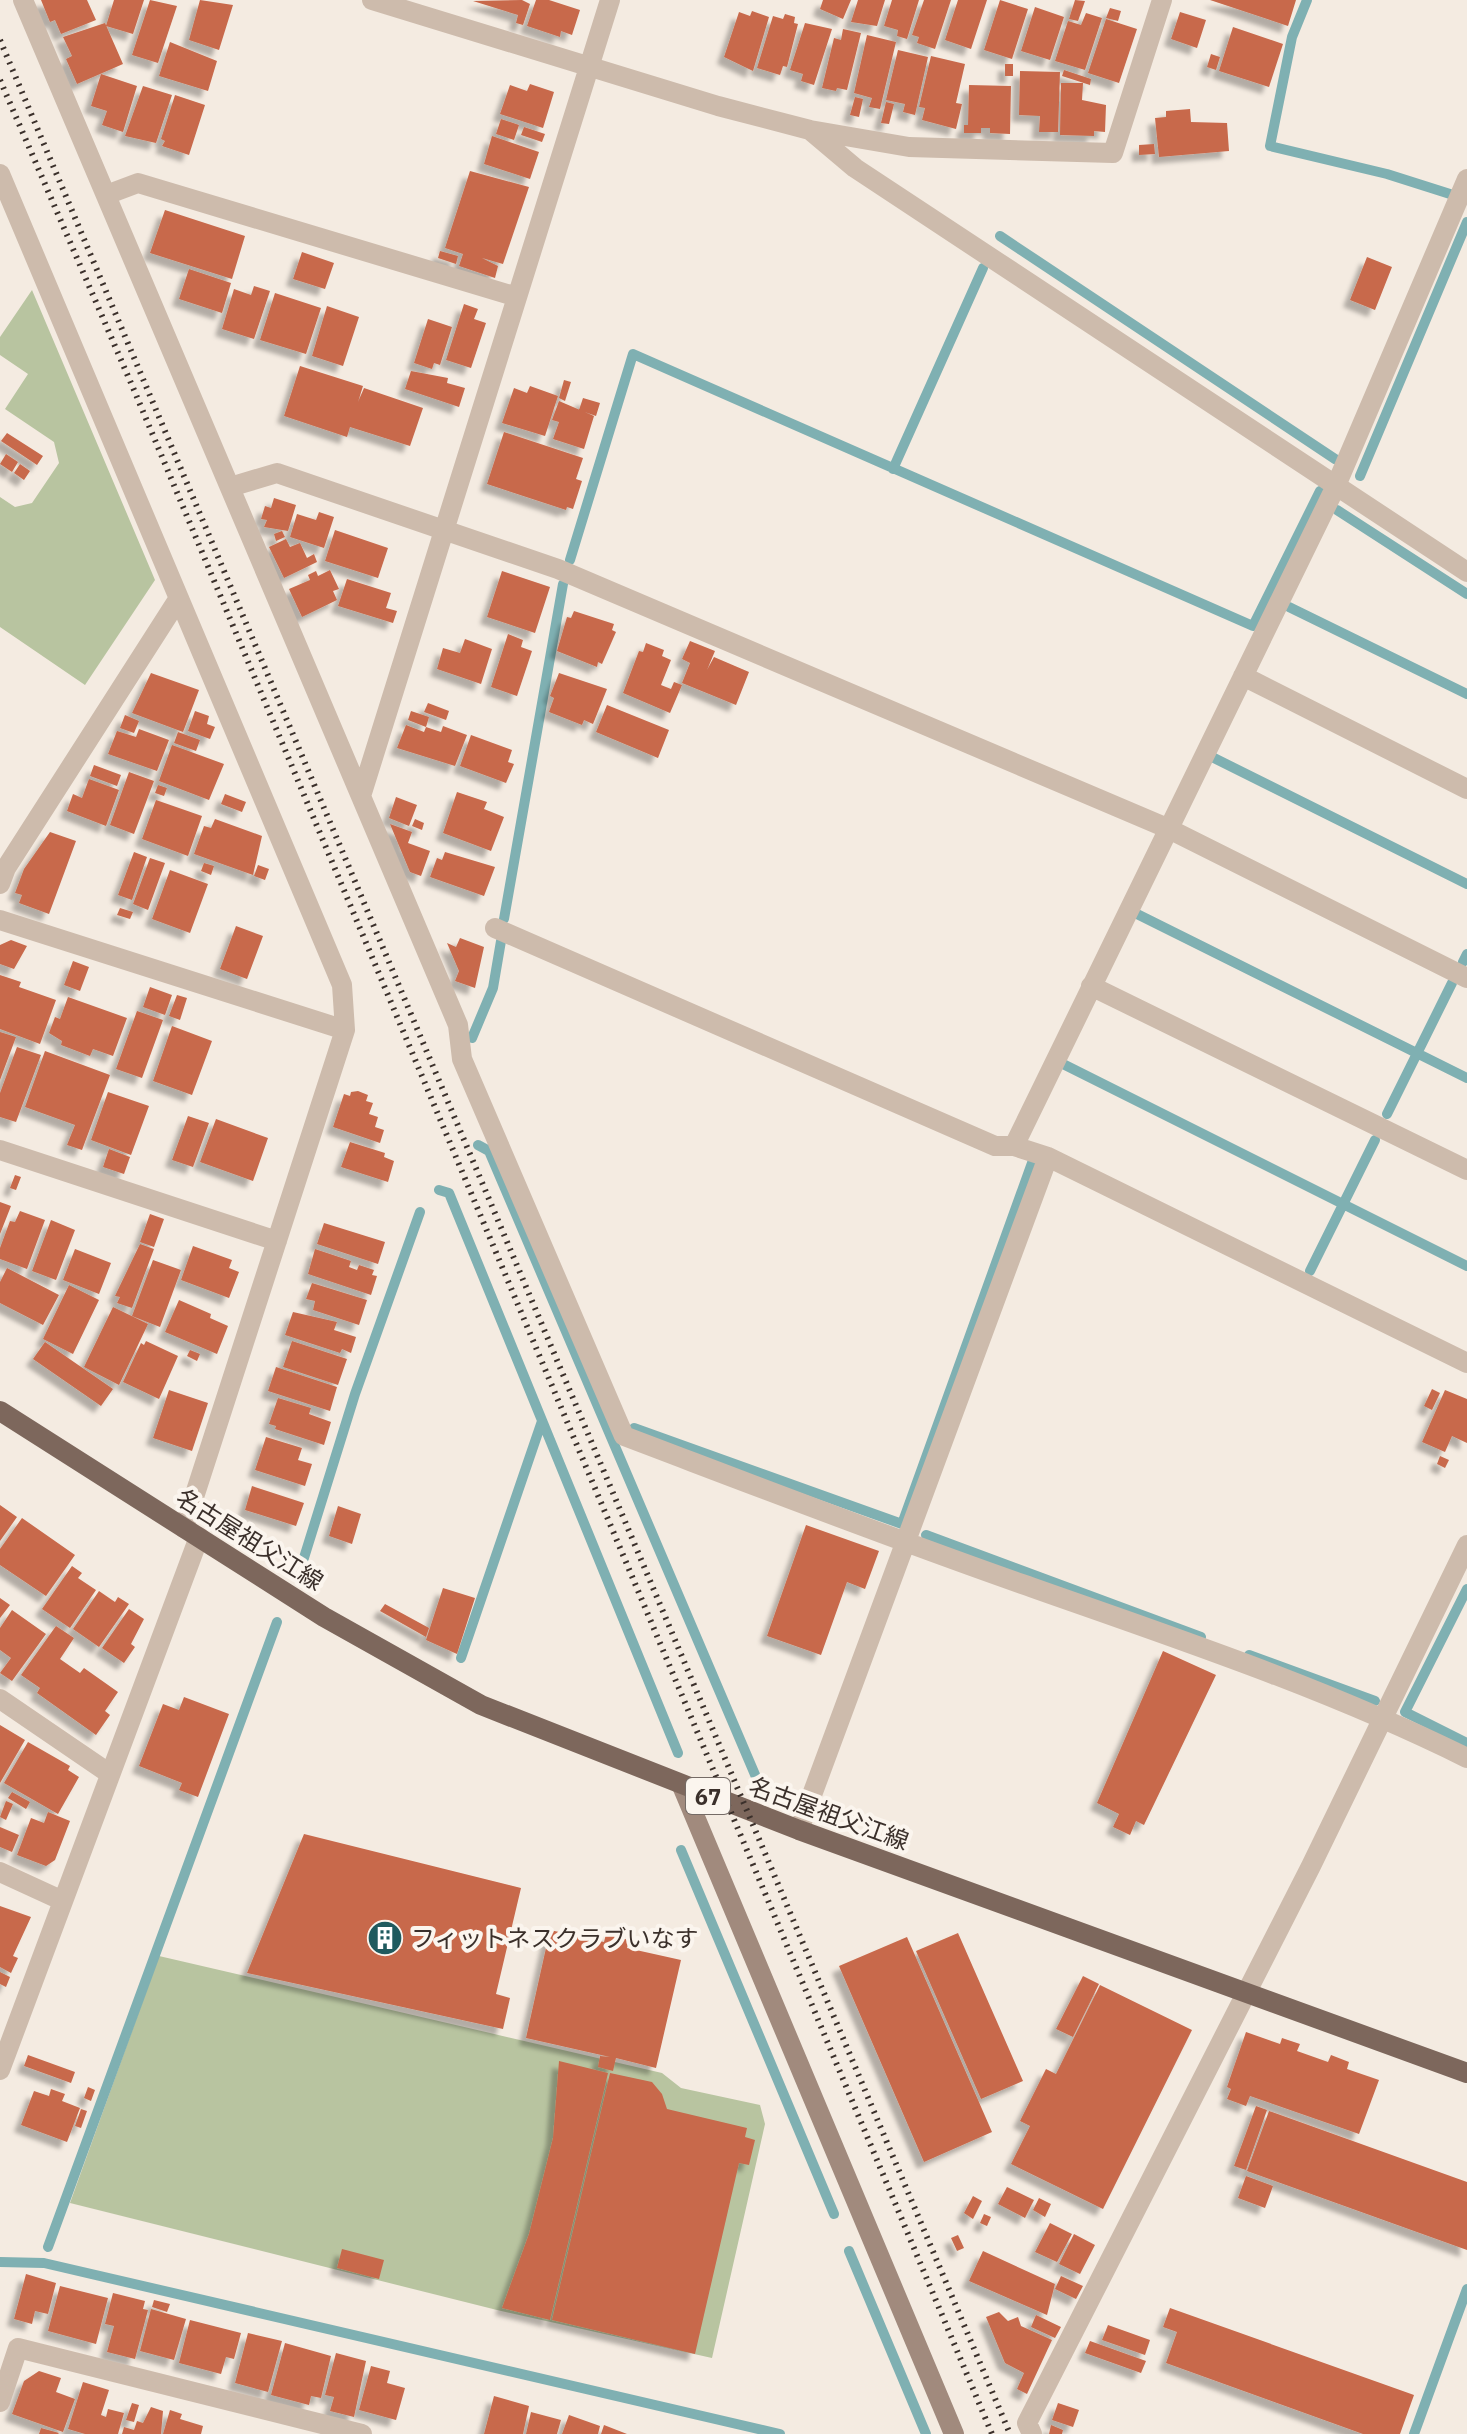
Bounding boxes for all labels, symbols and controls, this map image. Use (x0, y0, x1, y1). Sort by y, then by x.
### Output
street label: 名古屋祖父江線 (170, 1481, 330, 1597)
street label: 名古屋祖父江線 (745, 1769, 913, 1857)
road number: 67 (686, 1778, 730, 1814)
building icon: フィットネスクラブいなす (366, 1919, 404, 1957)
place label: フィットネスクラブいなす (411, 1922, 699, 1954)

